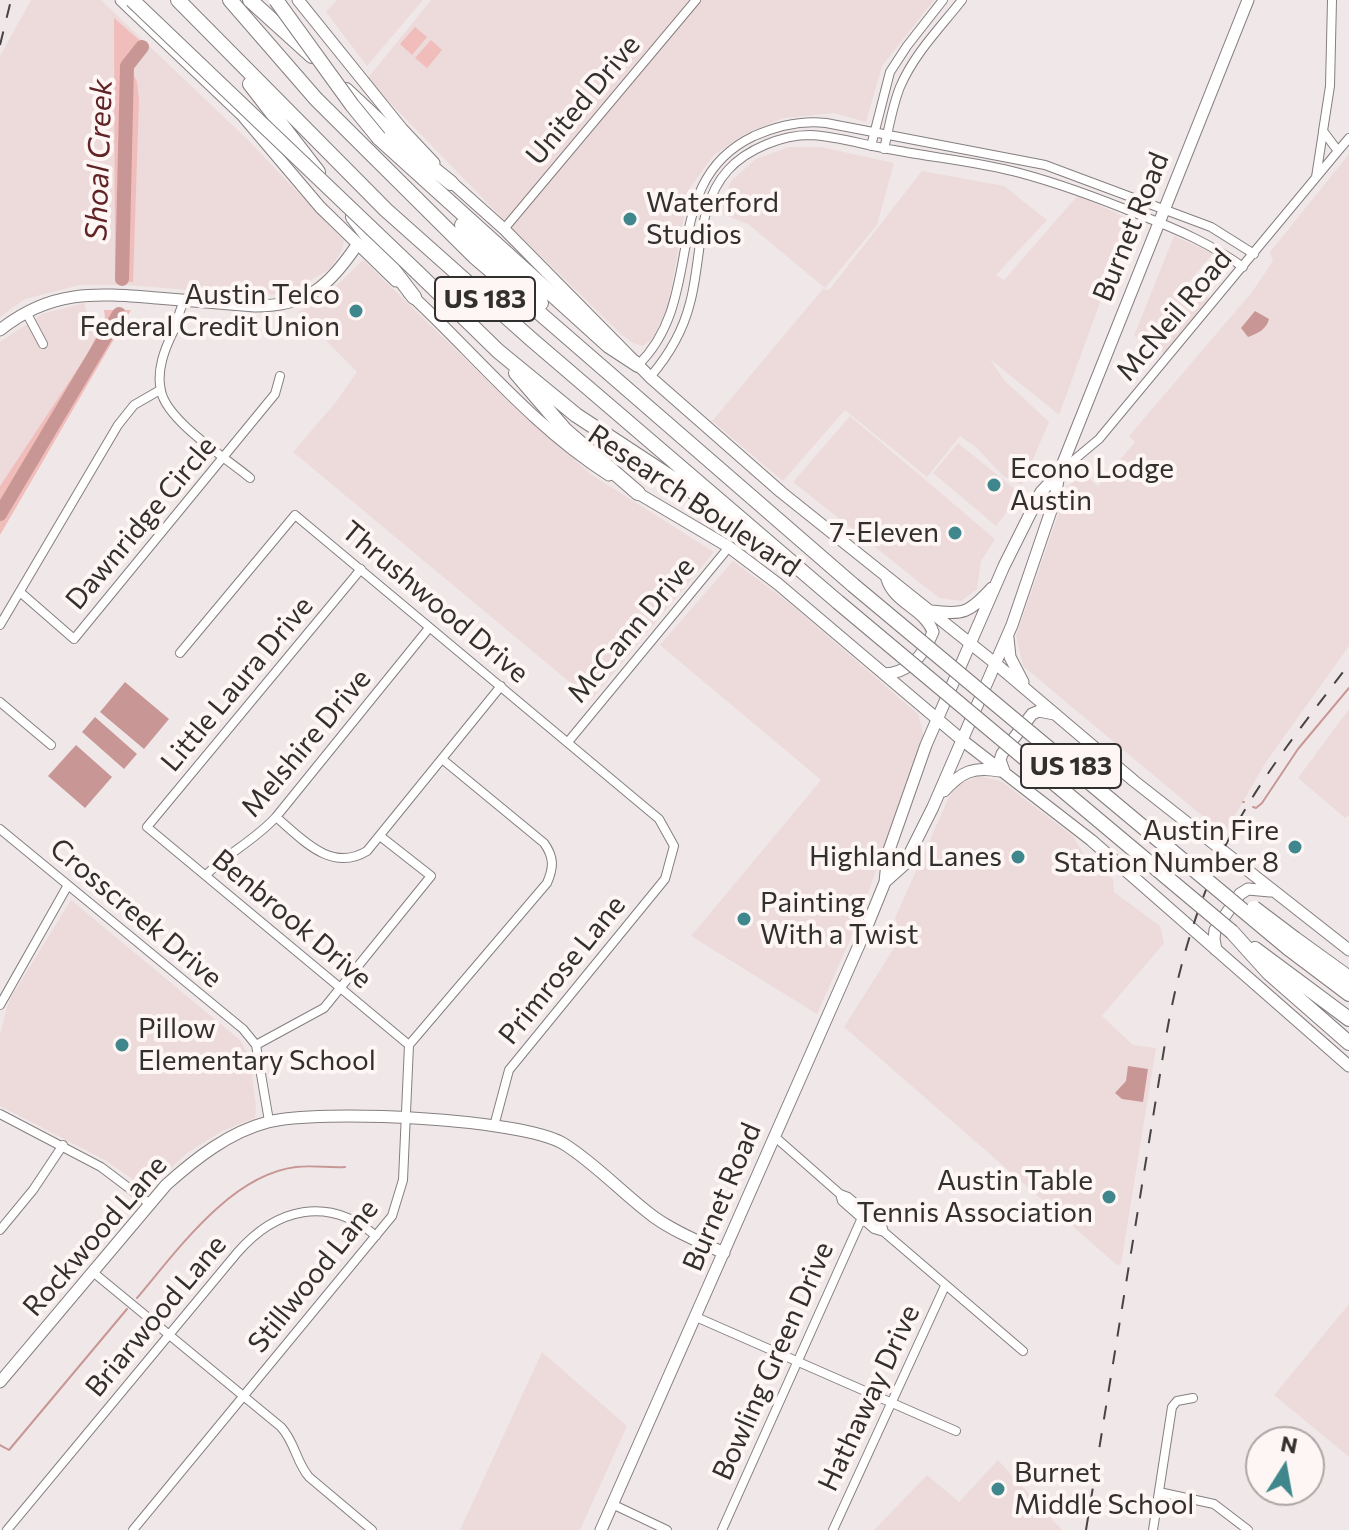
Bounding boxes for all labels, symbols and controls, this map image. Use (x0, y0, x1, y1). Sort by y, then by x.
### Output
street label: United Drive (519, 28, 647, 172)
water label: Shoal Creek (78, 79, 120, 241)
street label: Burnet Road (1086, 148, 1176, 306)
place label: Waterford Studios (646, 186, 779, 252)
marker: Waterford Studios (621, 210, 639, 228)
street label: McNeil Road (1109, 242, 1239, 388)
road number: US 183 (435, 277, 535, 321)
place label: Austin Telco Federal Credit Union (79, 278, 340, 344)
marker: Austin Telco Federal Credit Union (347, 302, 365, 320)
street label: Research Boulevard (582, 418, 806, 584)
street label: Dawnridge Circle (59, 430, 223, 616)
place label: Econo Lodge Austin (1010, 452, 1174, 518)
marker: Econo Lodge Austin (985, 476, 1003, 494)
street label: Thrushwood Drive (335, 514, 535, 690)
place label: 7-Eleven (830, 516, 939, 550)
marker: 7-Eleven (946, 524, 964, 542)
street label: McCann Drive (560, 550, 702, 710)
street label: Little Laura Drive (154, 590, 320, 778)
street label: Melshire Drive (234, 662, 378, 824)
road number: US 183 (1021, 744, 1121, 788)
place label: Austin Fire Station Number 8 (1054, 814, 1279, 880)
street label: Crosscreek Drive (43, 831, 229, 995)
marker: Austin Fire Station Number 8 (1286, 838, 1304, 856)
place label: Highland Lanes (809, 840, 1002, 874)
street label: Benbrook Drive (205, 843, 379, 995)
marker: Highland Lanes (1009, 848, 1027, 866)
place label: Painting With a Twist (760, 886, 919, 952)
street label: Primrose Lane (492, 889, 632, 1051)
marker: Painting With a Twist (735, 910, 753, 928)
place label: Pillow Elementary School (138, 1012, 376, 1078)
marker: Pillow Elementary School (113, 1036, 131, 1054)
street label: Burnet Road (676, 1118, 768, 1276)
street label: Rockwood Lane (16, 1149, 174, 1323)
place label: Austin Table Tennis Association (856, 1164, 1093, 1230)
marker: Austin Table Tennis Association (1100, 1188, 1118, 1206)
street label: Stillwood Lane (241, 1193, 385, 1359)
street label: Briarwood Lane (79, 1228, 233, 1404)
street label: Bowling Green Drive (705, 1237, 841, 1485)
street label: Hathaway Drive (811, 1300, 927, 1496)
north arrow (1245, 1426, 1325, 1506)
text: N (1279, 1429, 1300, 1459)
place label: Burnet Middle School (1014, 1456, 1194, 1522)
marker: Burnet Middle School (989, 1480, 1007, 1498)

